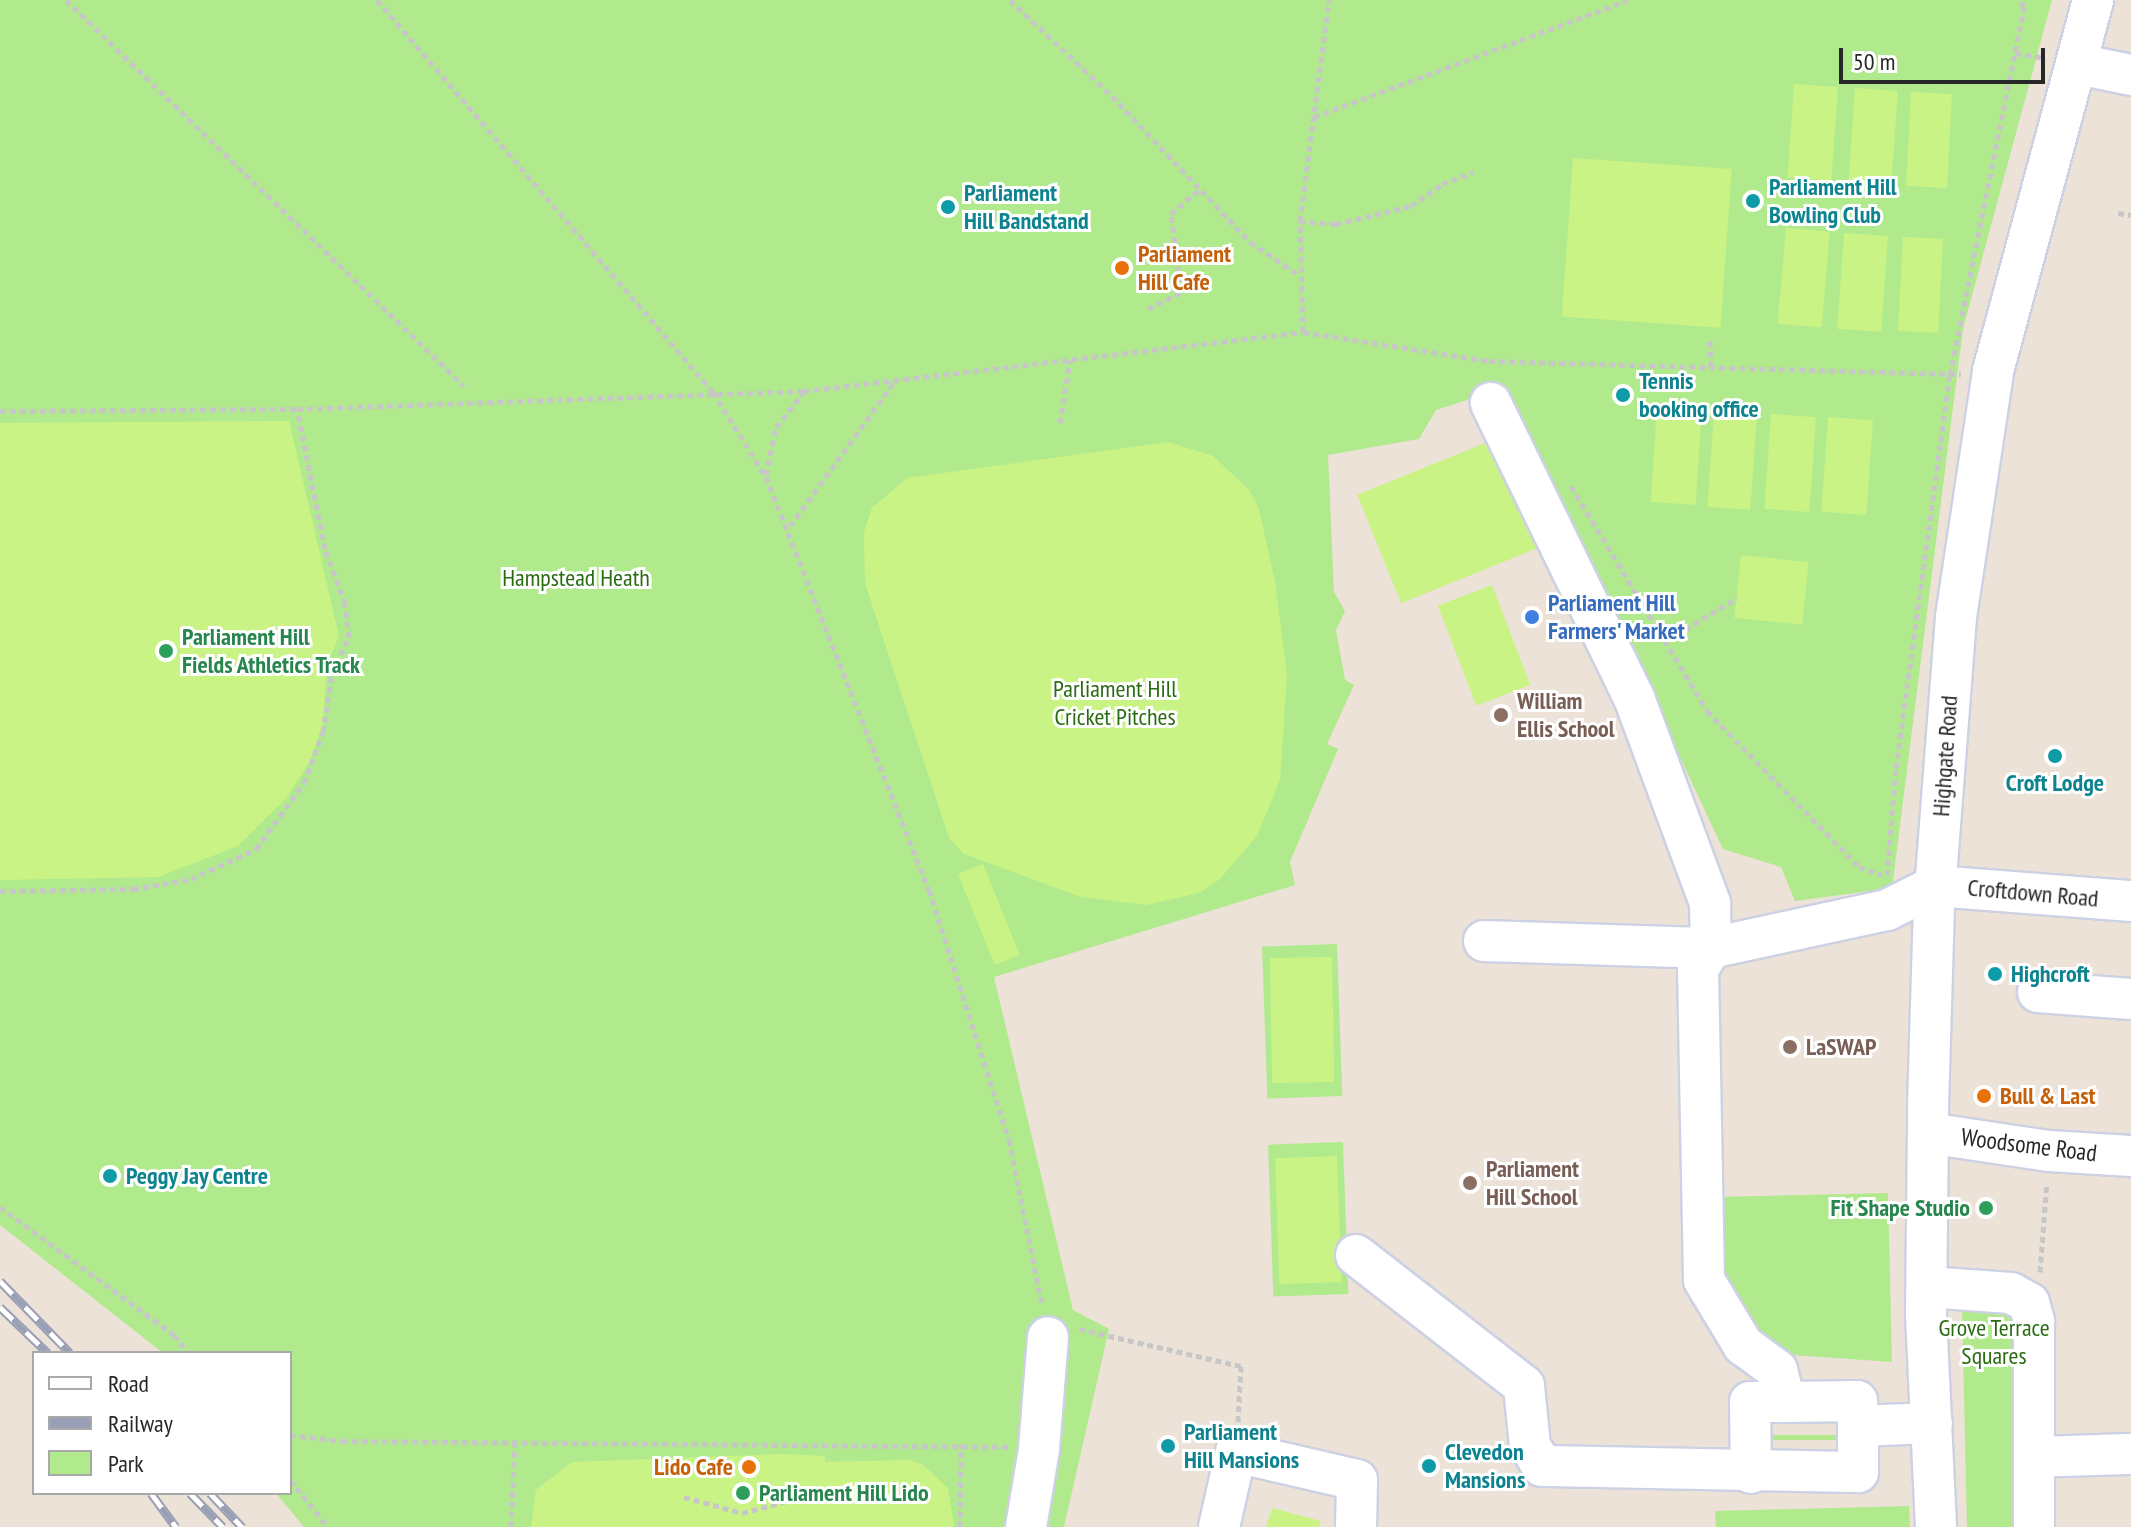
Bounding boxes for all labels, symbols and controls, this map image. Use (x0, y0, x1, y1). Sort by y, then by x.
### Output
scale bar (1843, 32, 2049, 82)
text: 50 m (1853, 46, 1895, 77)
place label: Parliament Hill Bowling Club (1769, 173, 1897, 229)
place label: Parliament Hill Bandstand (964, 179, 1089, 235)
marker: Parliament Hill Bowling Club (1744, 192, 1762, 210)
marker: Parliament Hill Bandstand (939, 198, 957, 216)
place label: Parliament Hill Cafe (1138, 240, 1231, 296)
marker: Parliament Hill Cafe (1113, 259, 1131, 277)
place label: Tennis booking office (1639, 367, 1759, 423)
marker: Tennis booking office (1614, 386, 1632, 404)
park label: Hampstead Heath (502, 564, 650, 592)
place label: Parliament Hill Farmers' Market (1548, 589, 1687, 645)
marker: Parliament Hill Farmers' Market (1523, 608, 1541, 626)
place label: Parliament Hill Fields Athletics Track (182, 623, 362, 679)
marker: Parliament Hill Fields Athletics Track (157, 642, 175, 660)
park label: Parliament Hill Cricket Pitches (1053, 675, 1177, 731)
place label: William Ellis School (1517, 687, 1615, 743)
street label: Highgate Road (1926, 694, 1964, 818)
marker: William Ellis School (1492, 706, 1510, 724)
marker: Croft Lodge (2046, 747, 2064, 765)
place label: Croft Lodge (2006, 769, 2104, 797)
street label: Croftdown Road (1966, 873, 2100, 913)
place label: Highcroft (2011, 960, 2090, 988)
marker: Highcroft (1986, 965, 2004, 983)
place label: LaSWAP (1806, 1033, 1876, 1061)
marker: LaSWAP (1781, 1038, 1799, 1056)
place label: Bull & Last (2000, 1082, 2096, 1110)
marker: Bull & Last (1975, 1087, 1993, 1105)
street label: Woodsome Road (1960, 1122, 2098, 1168)
place label: Parliament Hill School (1486, 1155, 1579, 1211)
place label: Peggy Jay Centre (126, 1162, 270, 1190)
marker: Peggy Jay Centre (101, 1167, 119, 1185)
marker: Parliament Hill School (1461, 1174, 1479, 1192)
place label: Fit Shape Studio (1831, 1194, 1970, 1222)
marker: Fit Shape Studio (1977, 1199, 1995, 1217)
park label: Grove Terrace Squares (1938, 1314, 2050, 1370)
legend (32, 1351, 292, 1495)
text: Road (108, 1368, 149, 1399)
text: Railway (108, 1408, 173, 1439)
place label: Parliament Hill Mansions (1184, 1418, 1299, 1474)
marker: Parliament Hill Mansions (1159, 1437, 1177, 1455)
place label: Clevedon Mansions (1445, 1438, 1525, 1494)
text: Park (108, 1448, 144, 1479)
place label: Lido Cafe (654, 1453, 733, 1481)
marker: Clevedon Mansions (1420, 1457, 1438, 1475)
marker: Lido Cafe (740, 1458, 758, 1476)
place label: Parliament Hill Lido (759, 1479, 929, 1507)
marker: Parliament Hill Lido (734, 1484, 752, 1502)

